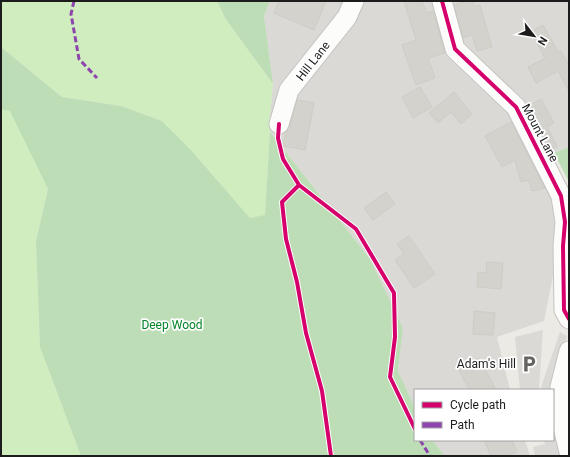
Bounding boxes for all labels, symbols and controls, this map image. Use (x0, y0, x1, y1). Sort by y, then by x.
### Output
north arrow (514, 16, 554, 56)
text: N (534, 34, 550, 48)
street label: Hill Lane (293, 38, 333, 84)
street label: Mount Lane (519, 102, 561, 164)
park label: Deep Wood (141, 318, 203, 332)
parking icon: Adam's Hill (519, 354, 539, 374)
place label: Adam's Hill (457, 357, 516, 371)
legend (414, 389, 554, 441)
text: Cycle path (450, 398, 506, 412)
text: Path (450, 418, 475, 432)

